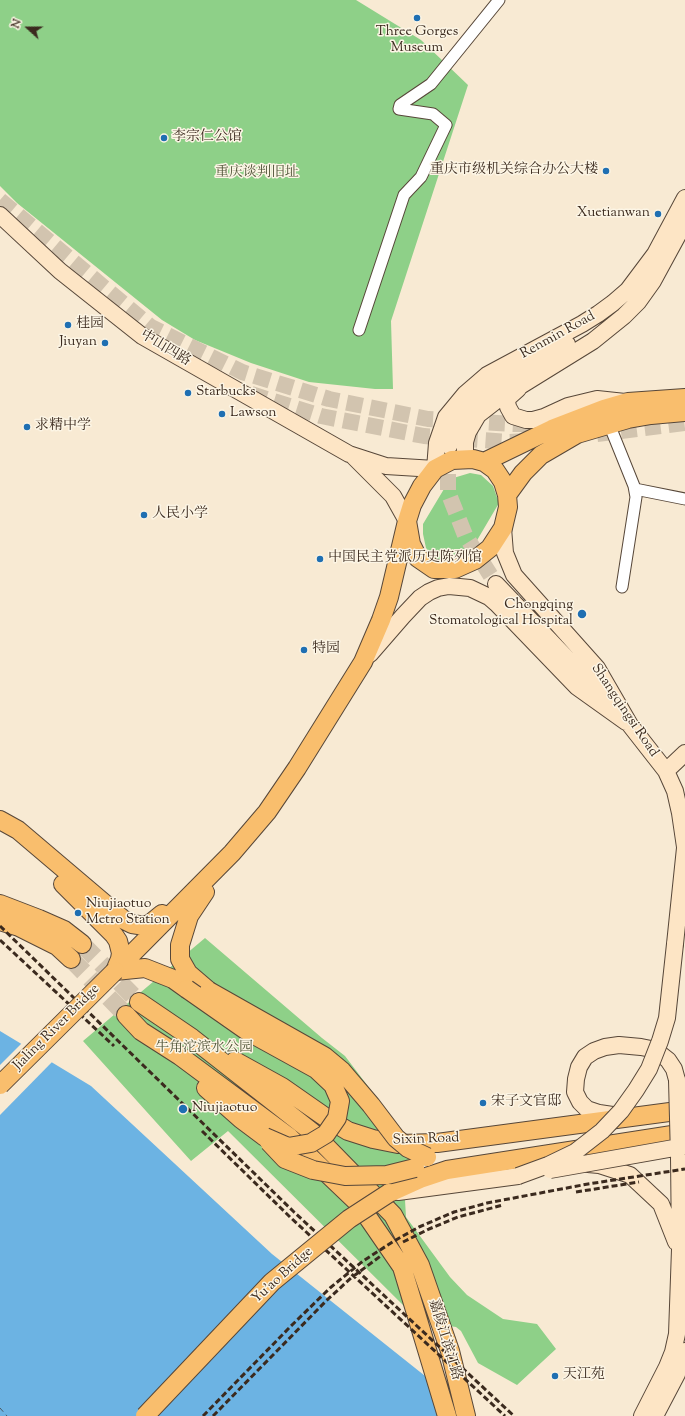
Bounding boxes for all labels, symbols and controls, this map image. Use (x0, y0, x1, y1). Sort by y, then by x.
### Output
north arrow (8, 8, 48, 48)
marker: Three Gorges Museum (412, 13, 422, 23)
text: N (8, 17, 26, 31)
place label: Three Gorges Museum (376, 25, 458, 58)
place label: 李宗仁公馆 (172, 130, 242, 146)
marker: 李宗仁公馆 (159, 133, 169, 143)
place label: 重庆市级机关综合办公大楼 (430, 163, 598, 179)
park label: 重庆谈判旧址 (215, 166, 299, 182)
marker: 重庆市级机关综合办公大楼 (601, 166, 611, 176)
place label: Xuetianwan (577, 206, 650, 222)
marker: Xuetianwan (653, 209, 663, 219)
street label: Renmin Road (518, 309, 598, 363)
place label: 桂园 (76, 317, 104, 333)
marker: 桂园 (63, 320, 73, 330)
street label: 中山四路 (137, 327, 193, 371)
place label: Jiuyan (59, 335, 97, 351)
marker: Jiuyan (100, 338, 110, 348)
place label: Starbucks (196, 385, 256, 401)
marker: Starbucks (183, 388, 193, 398)
place label: Lawson (230, 406, 277, 422)
marker: Lawson (217, 409, 227, 419)
place label: 求精中学 (35, 419, 91, 435)
marker: 求精中学 (22, 422, 32, 432)
place label: 人民小学 (152, 507, 208, 523)
marker: 人民小学 (139, 510, 149, 520)
place label: 中国民主党派历史陈列馆 (328, 551, 482, 567)
marker: 中国民主党派历史陈列馆 (315, 554, 325, 564)
place label: Chongqing Stomatological Hospital (429, 598, 573, 630)
marker: Chongqing Stomatological Hospital (576, 608, 588, 620)
place label: 特园 (312, 642, 340, 658)
marker: 特园 (299, 645, 309, 655)
street label: Shangqingsi Road (587, 661, 661, 761)
place label: Niujiaotuo Metro Station (86, 897, 170, 930)
marker: Niujiaotuo Metro Station (73, 908, 83, 918)
street label: Jialing River Bridge (10, 981, 104, 1075)
park label: 牛角沱滨水公园 (155, 1041, 253, 1057)
place label: 宋子文官邸 (491, 1095, 561, 1111)
marker: 宋子文官邸 (478, 1098, 488, 1108)
place label: Niujiaotuo (192, 1101, 257, 1117)
marker: Niujiaotuo (177, 1103, 189, 1115)
street label: Sixin Road (392, 1130, 460, 1150)
street label: Yu'ao Bridge (249, 1244, 317, 1308)
street label: 嘉陵江滨江路 (424, 1297, 464, 1383)
place label: 天江苑 (563, 1368, 605, 1384)
marker: 天江苑 (550, 1371, 560, 1381)

